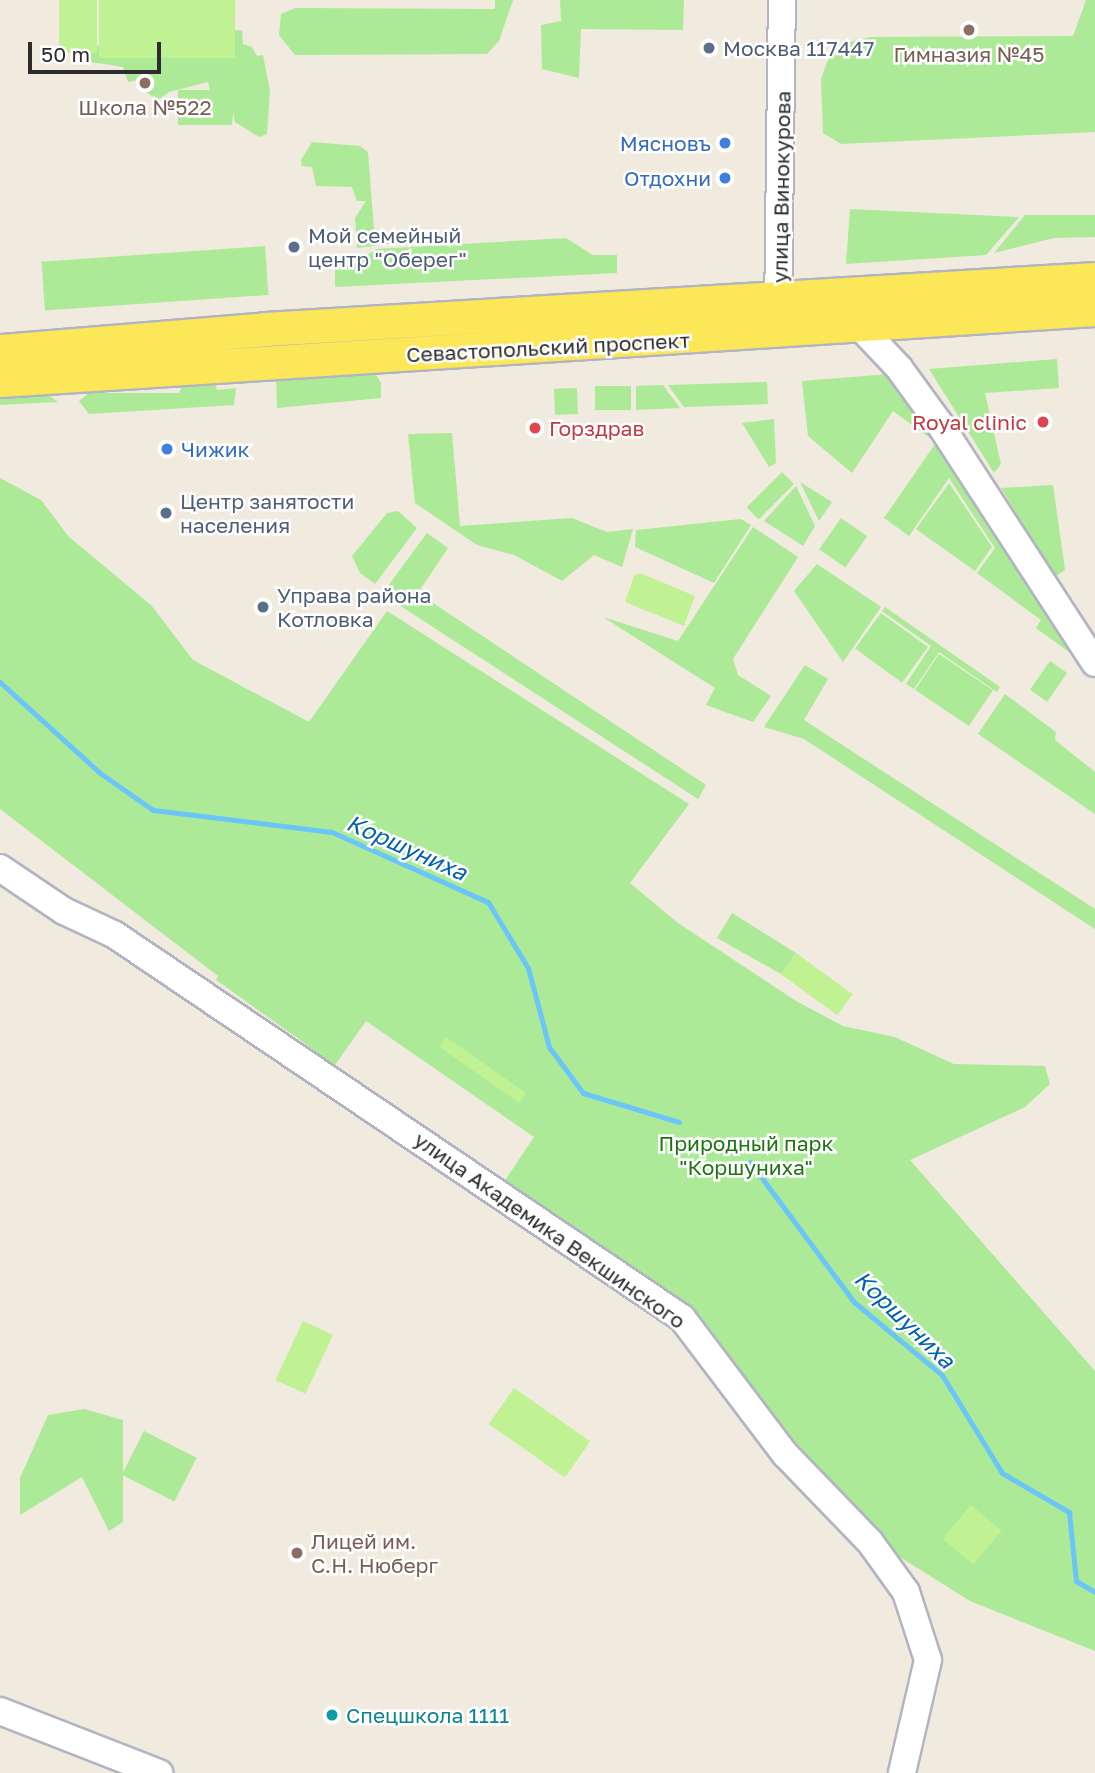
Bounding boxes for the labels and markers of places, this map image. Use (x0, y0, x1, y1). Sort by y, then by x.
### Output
marker: Гимназия №45 (961, 22, 977, 38)
place label: Москва 117447 (723, 35, 874, 61)
marker: Москва 117447 (701, 40, 717, 56)
place label: Гимназия №45 (893, 41, 1045, 67)
marker: Школа №522 (137, 75, 153, 91)
place label: Школа №522 (78, 94, 212, 120)
place label: Мясновъ (620, 130, 711, 156)
marker: Мясновъ (717, 135, 733, 151)
place label: Отдохни (624, 165, 711, 191)
marker: Отдохни (717, 170, 733, 186)
place label: Мой семейный центр "Оберег" (308, 222, 467, 272)
marker: Мой семейный центр "Оберег" (286, 239, 302, 255)
place label: Royal clinic (912, 409, 1027, 435)
marker: Royal clinic (1033, 412, 1053, 432)
place label: Горздрав (549, 415, 644, 441)
marker: Горздрав (527, 420, 543, 436)
place label: Чижик (181, 436, 250, 462)
marker: Чижик (159, 441, 175, 457)
place label: Центр занятости населения (180, 488, 354, 538)
marker: Центр занятости населения (158, 505, 174, 521)
place label: Управа района Котловка (277, 582, 431, 632)
marker: Управа района Котловка (255, 599, 271, 615)
place label: Лицей им. С.Н. Нюберг (311, 1528, 438, 1578)
marker: Лицей им. С.Н. Нюберг (289, 1545, 305, 1561)
place label: Спецшкола 1111 (346, 1702, 509, 1728)
marker: Спецшкола 1111 (324, 1707, 340, 1723)

